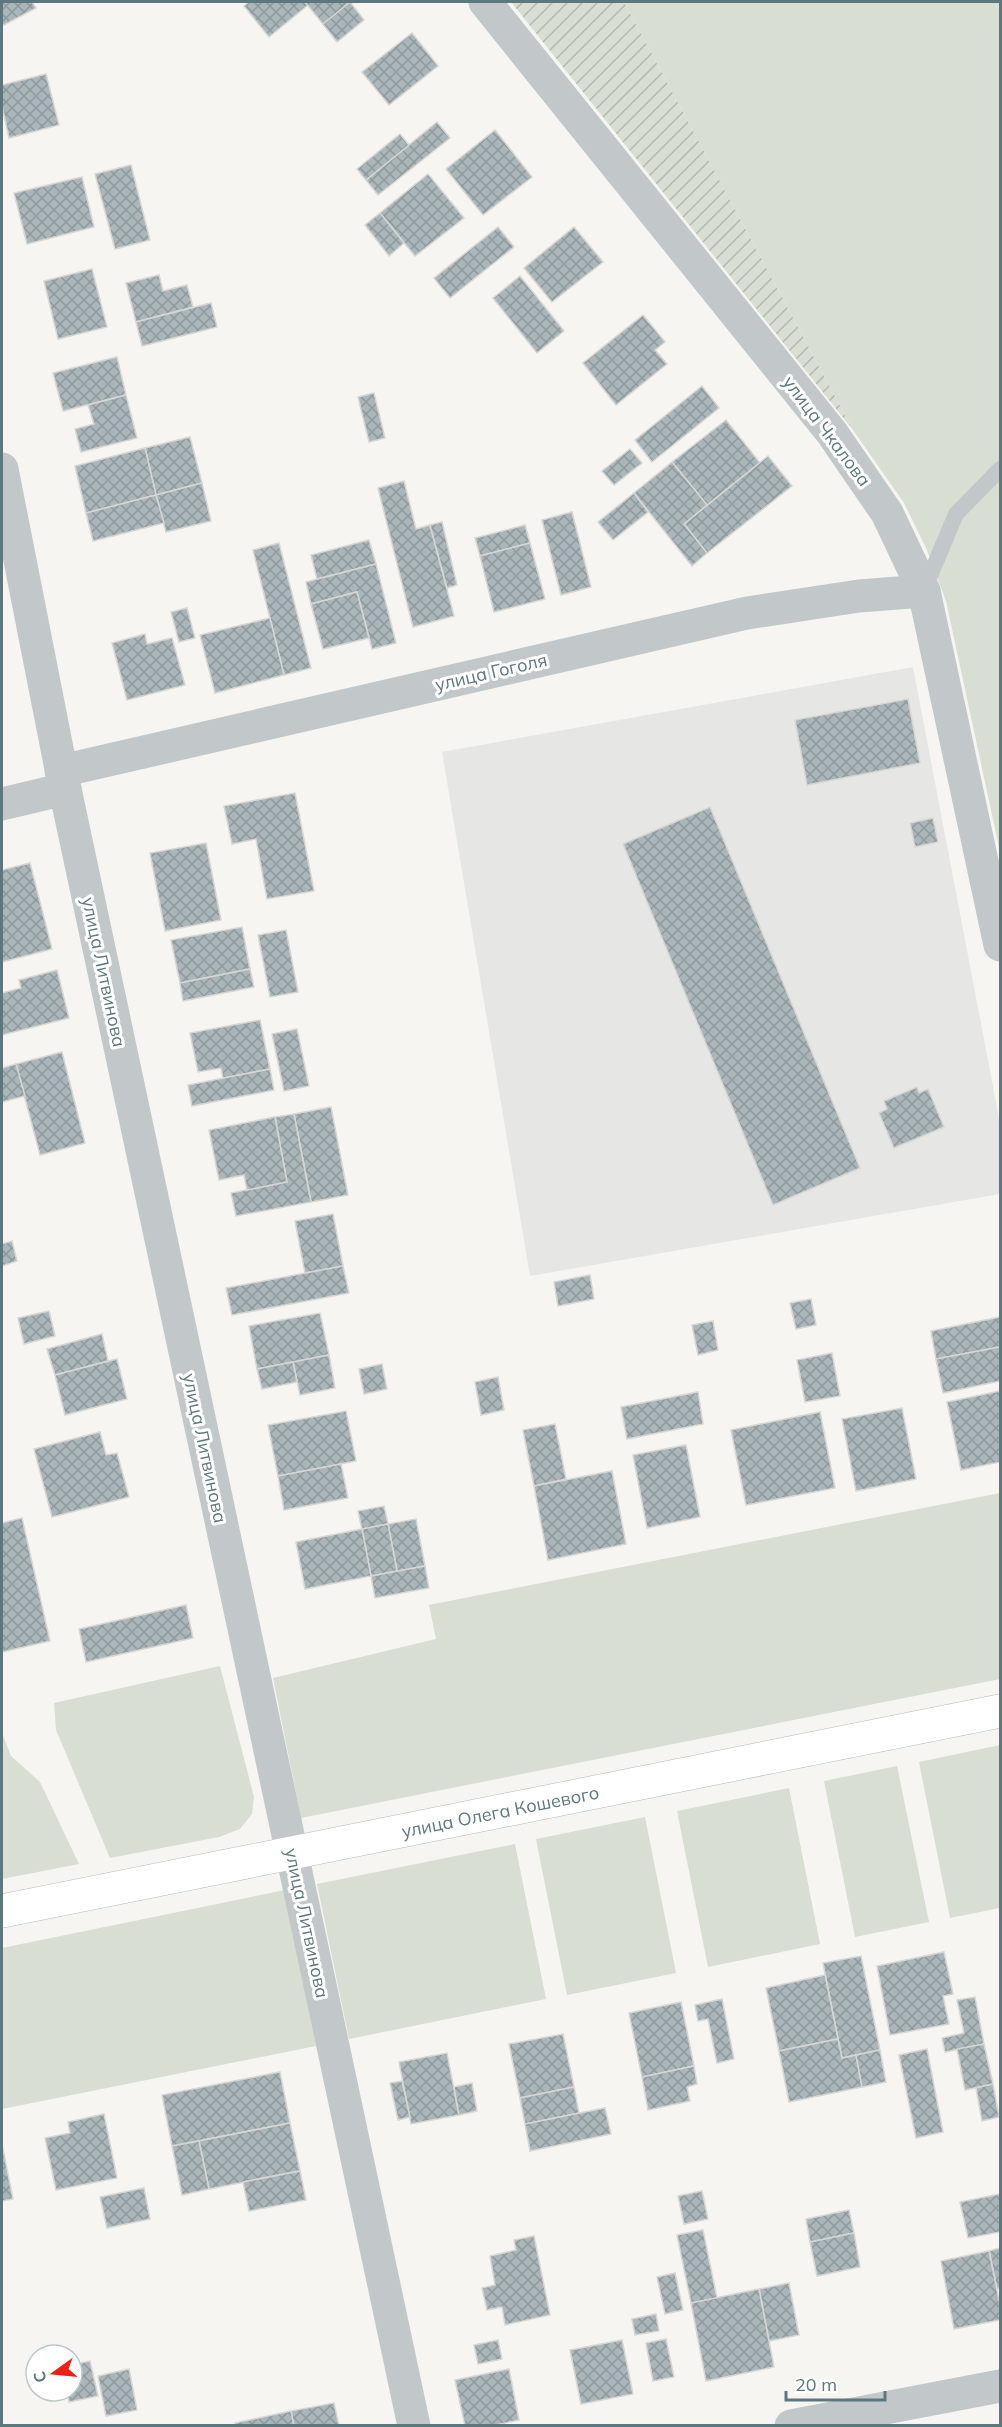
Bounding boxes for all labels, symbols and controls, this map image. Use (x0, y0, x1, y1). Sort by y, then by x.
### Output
street label: улица Чкалова (778, 371, 876, 491)
street label: улица Гоголя (433, 648, 549, 696)
street label: улица Литвинова (77, 895, 131, 1049)
street label: улица Литвинова (178, 1371, 232, 1525)
street label: улица Олега Кошевого (399, 1780, 601, 1842)
street label: улица Литвинова (280, 1846, 334, 2000)
north arrow (24, 2343, 84, 2403)
scale bar (786, 2364, 885, 2402)
text: С (28, 2369, 51, 2385)
text: 20 m (795, 2373, 837, 2396)

